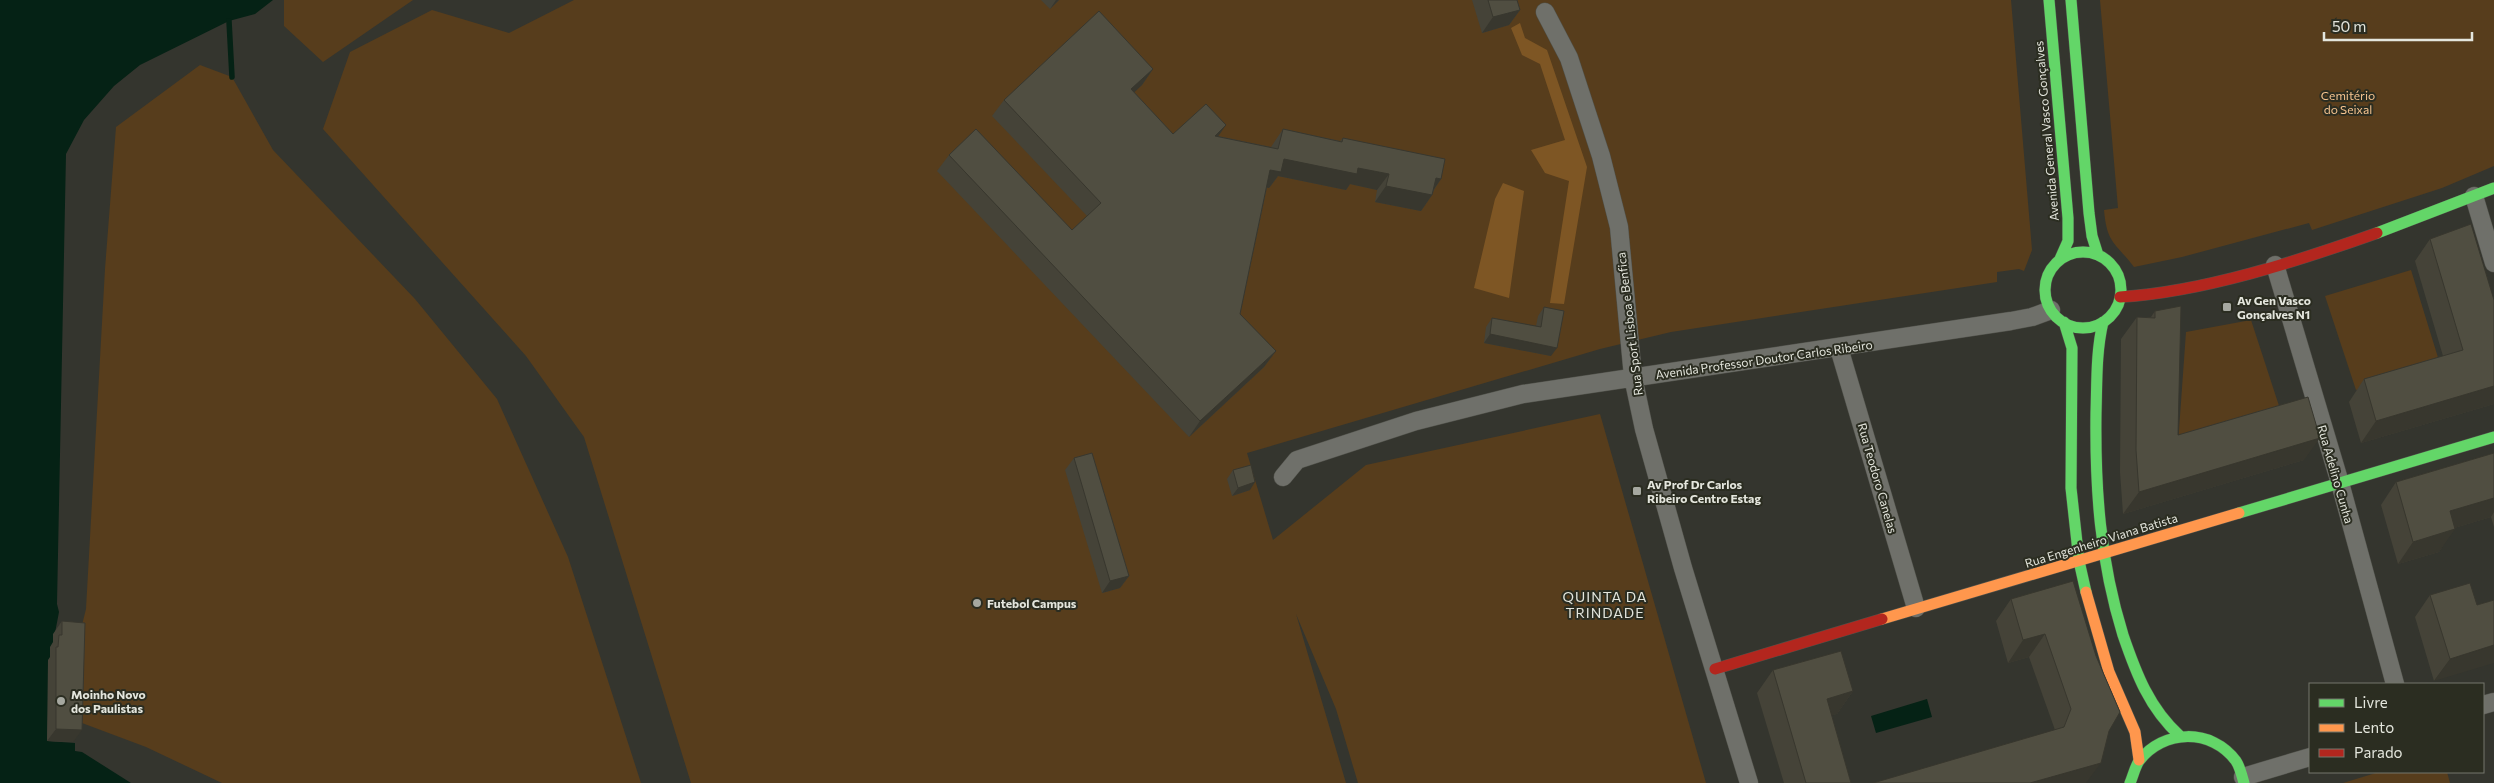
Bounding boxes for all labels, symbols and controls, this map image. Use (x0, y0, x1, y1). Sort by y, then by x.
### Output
scale bar (2324, 10, 2472, 42)
text: 50 m (2332, 17, 2366, 35)
street label: Avenida General Vasco Gonçalves (2031, 40, 2061, 222)
park label: Cemitério do Seixal (2321, 88, 2375, 116)
street label: Rua Sport Lisboa e Benfica (1613, 251, 1645, 397)
place label: Av Gen Vasco Gonçalves N1 (2237, 293, 2311, 321)
marker: Av Gen Vasco Gonçalves N1 (2221, 301, 2233, 313)
street label: Avenida Professor Doutor Carlos Ribeiro (1655, 337, 1873, 381)
street label: Rua Teodoro Canelas (1856, 421, 1900, 535)
street label: Rua Adelino Cunha (2315, 423, 2357, 525)
place label: Av Prof Dr Carlos Ribeiro Centro Estag (1647, 477, 1761, 505)
marker: Av Prof Dr Carlos Ribeiro Centro Estag (1631, 485, 1643, 497)
street label: Rua Engenheiro Viana Batista (2023, 510, 2179, 570)
district label: QUINTA DA TRINDADE (1563, 588, 1647, 621)
place label: Futebol Campus (987, 596, 1077, 610)
marker: Futebol Campus (971, 597, 983, 609)
legend (2309, 683, 2484, 773)
place label: Moinho Novo dos Paulistas (71, 687, 146, 715)
text: Livre (2354, 693, 2388, 711)
marker: Moinho Novo dos Paulistas (55, 695, 67, 707)
text: Lento (2354, 718, 2394, 736)
text: Parado (2354, 743, 2403, 761)

